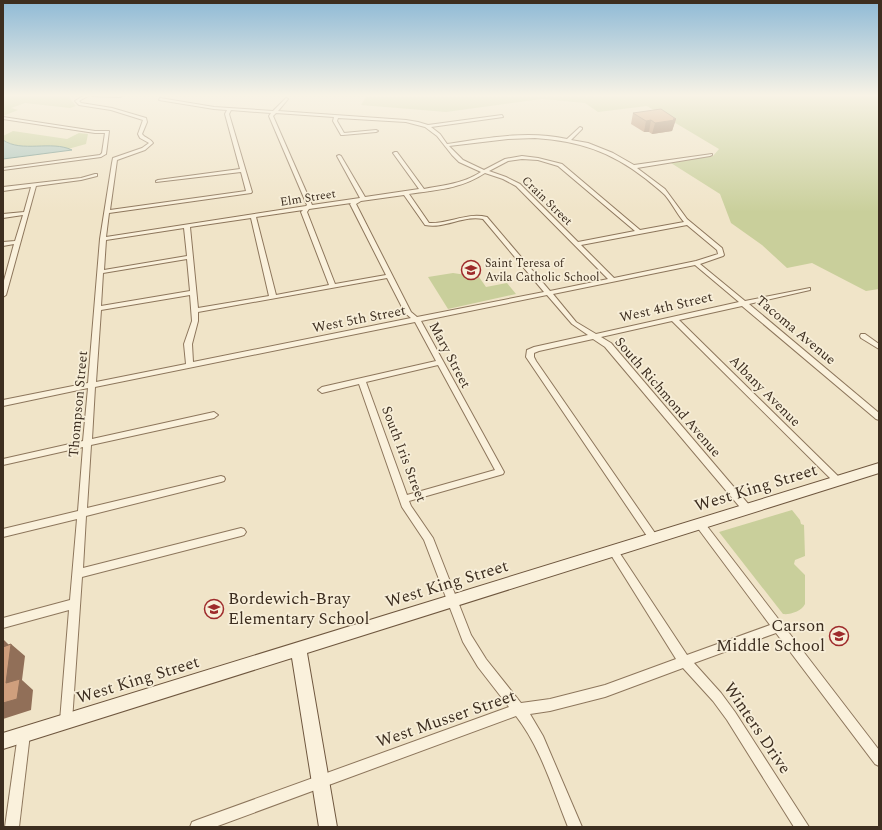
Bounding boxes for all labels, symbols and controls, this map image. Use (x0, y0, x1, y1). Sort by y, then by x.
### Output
street label: Crain Street (517, 172, 577, 230)
street label: Elm Street (279, 184, 337, 212)
place label: Saint Teresa of Avila Catholic School (485, 254, 600, 287)
school or university icon: Saint Teresa of Avila Catholic School (460, 259, 482, 281)
street label: West 4th Street (617, 286, 715, 328)
street label: Tacoma Avenue (752, 290, 841, 370)
street label: West 5th Street (310, 300, 408, 338)
street label: Mary Street (424, 318, 476, 392)
street label: South Richmond Avenue (610, 332, 726, 462)
street label: Thompson Street (63, 350, 93, 458)
street label: Albany Avenue (724, 350, 806, 432)
street label: South Iris Street (376, 403, 432, 505)
street label: West King Street (691, 457, 821, 519)
street label: West King Street (382, 553, 512, 615)
place label: Bordewich-Bray Elementary School (228, 586, 369, 632)
school or university icon: Bordewich-Bray Elementary School (203, 598, 225, 620)
place label: Carson Middle School (716, 613, 825, 659)
school or university icon: Carson Middle School (828, 625, 850, 647)
street label: West King Street (73, 649, 203, 711)
street label: Winters Drive (717, 677, 797, 779)
street label: West Musser Street (373, 683, 519, 755)

